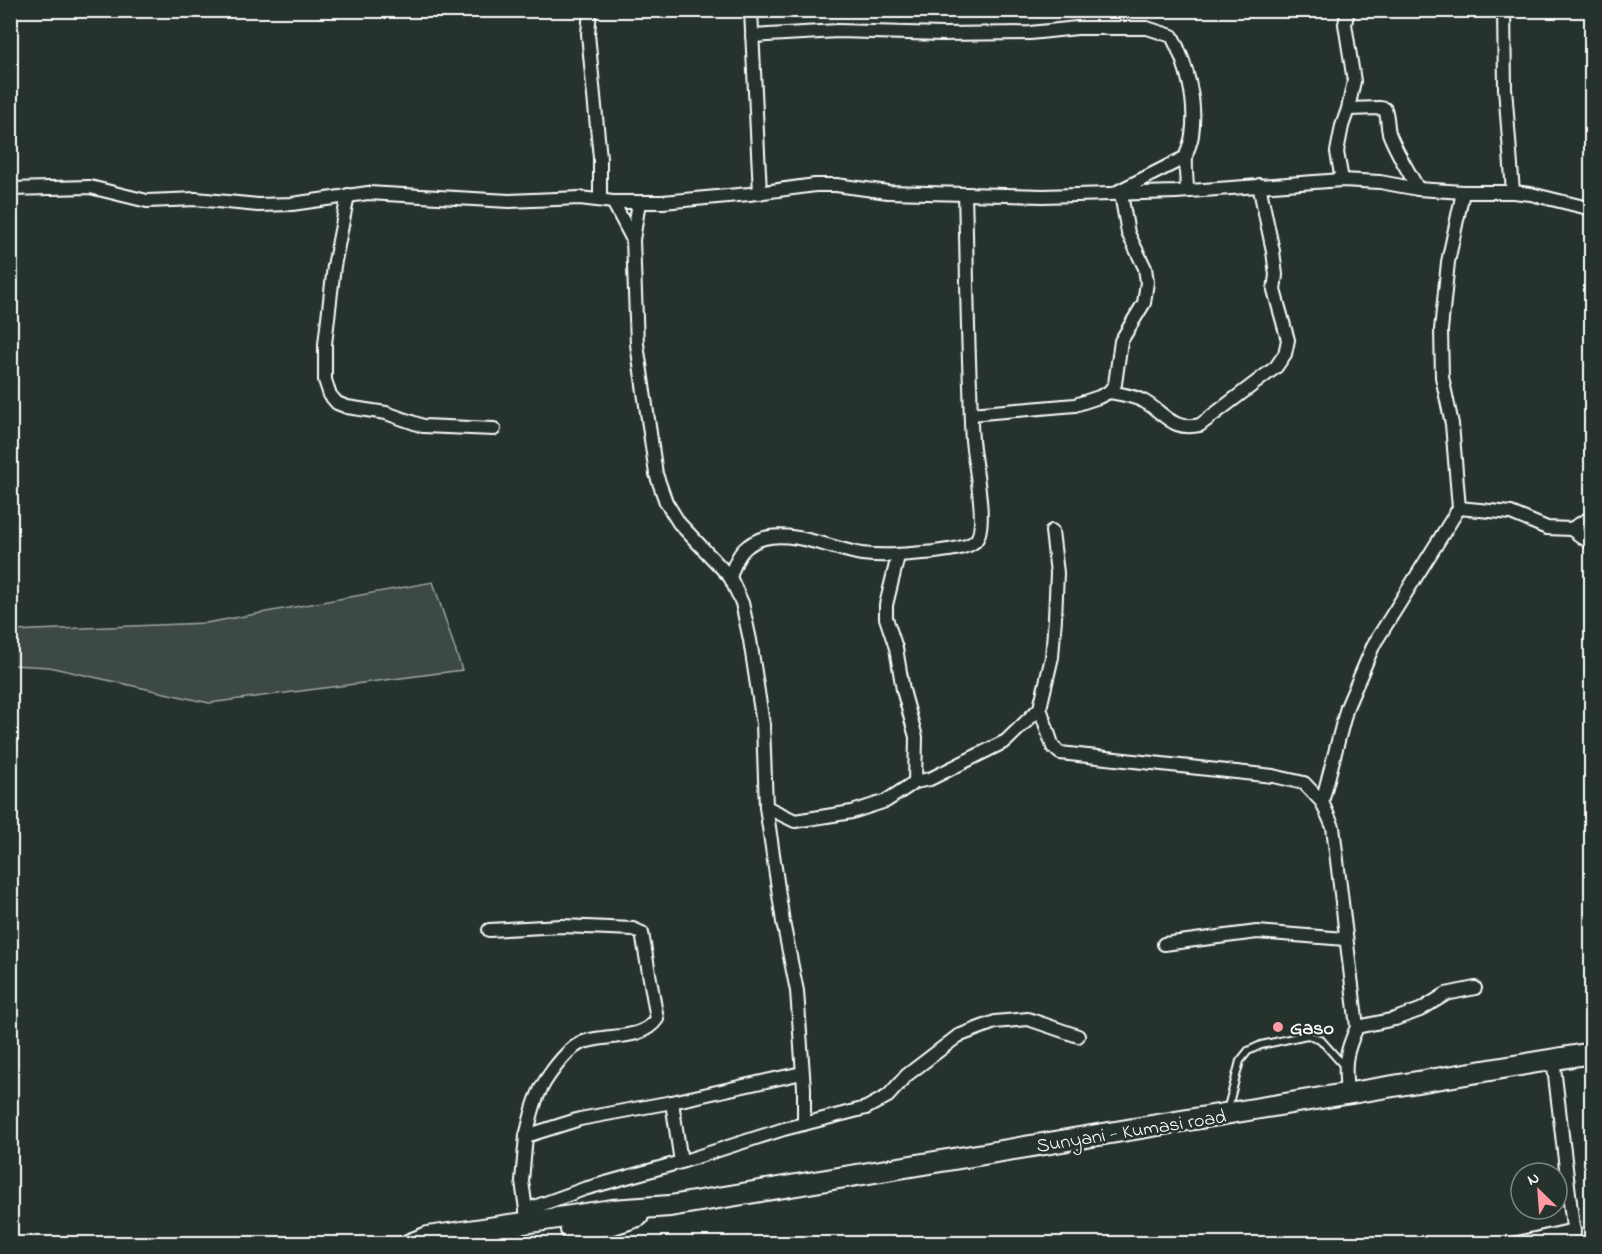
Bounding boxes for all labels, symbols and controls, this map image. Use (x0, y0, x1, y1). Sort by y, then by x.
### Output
place label: Gaso (1290, 1015, 1334, 1044)
marker: Gaso (1271, 1020, 1285, 1034)
street label: Sunyani - Kumasi road (1034, 1103, 1228, 1162)
north arrow (1509, 1161, 1569, 1221)
text: N (1524, 1166, 1544, 1192)

